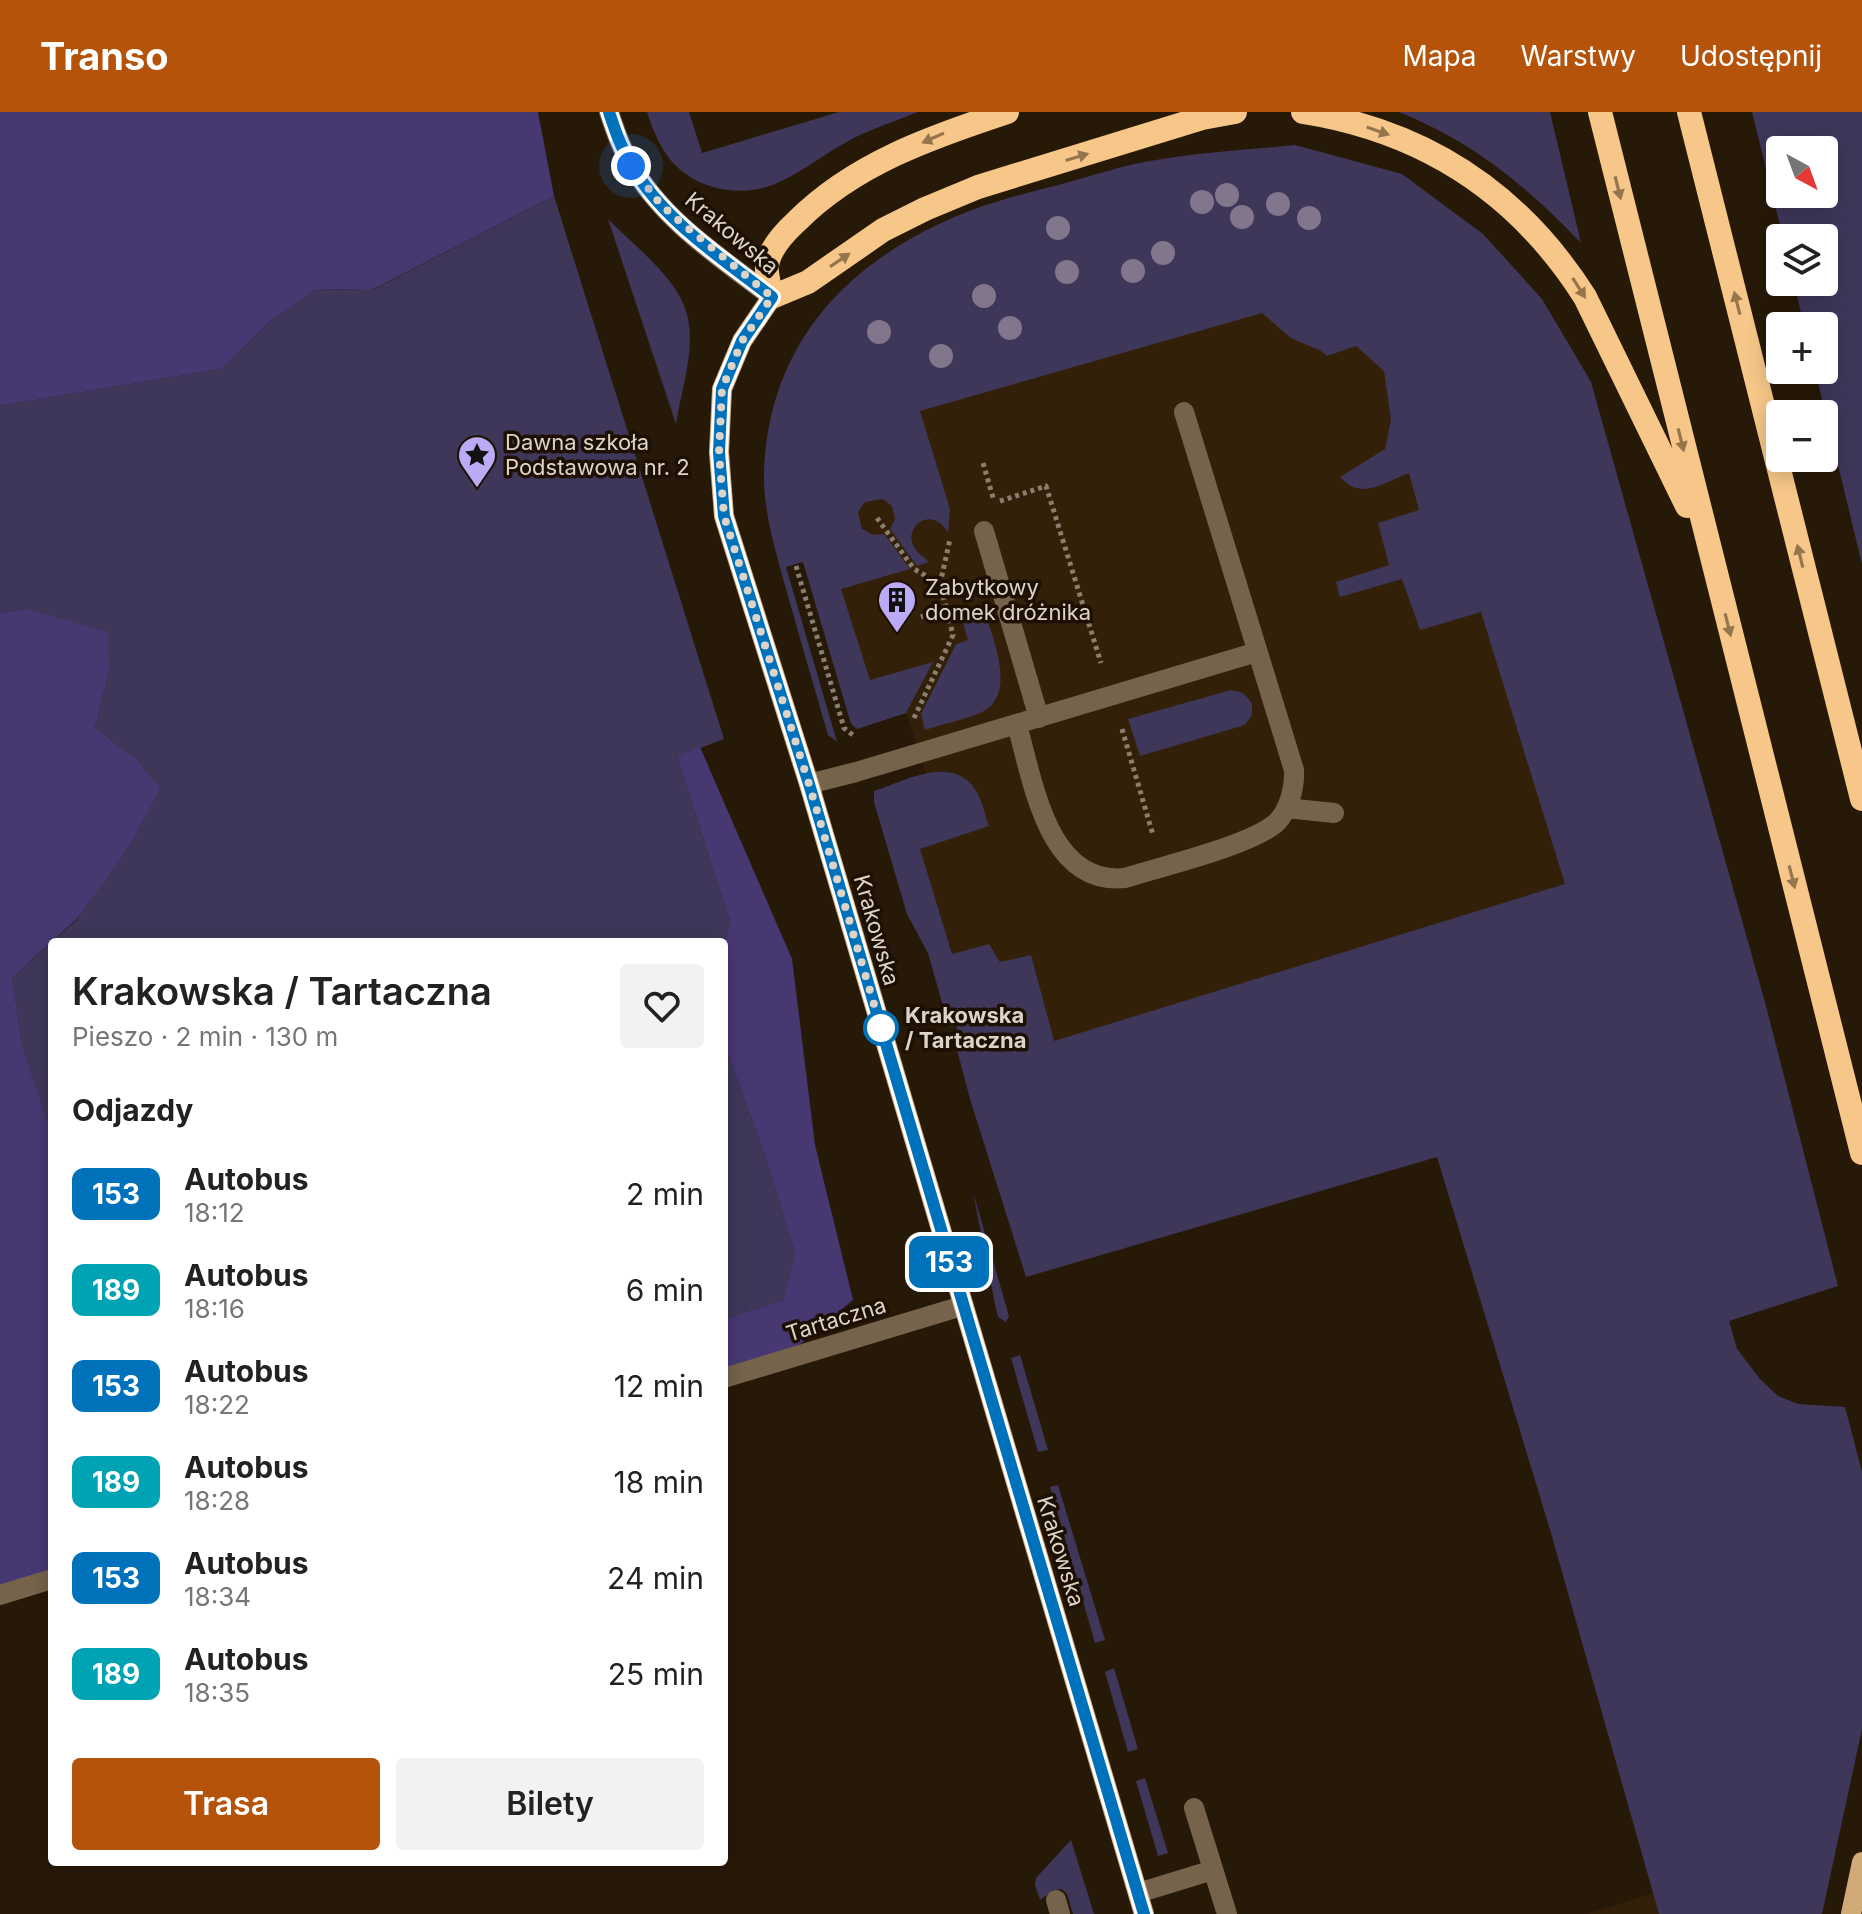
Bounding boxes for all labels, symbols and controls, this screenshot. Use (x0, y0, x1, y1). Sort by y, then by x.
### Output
text: Transo (40, 33, 168, 79)
text: Mapa (1402, 39, 1477, 73)
text: Warstwy (1521, 39, 1636, 73)
text: Udostępnij (1680, 39, 1822, 73)
one-way arrow (1367, 125, 1391, 137)
one-way arrow (921, 131, 945, 144)
north arrow (1766, 136, 1838, 208)
map controls (1766, 136, 1838, 472)
your location (611, 146, 651, 186)
one-way arrow (1065, 150, 1089, 163)
one-way arrow (1613, 175, 1625, 200)
street label: Krakowska (680, 186, 784, 280)
button: layers (1766, 224, 1838, 296)
one-way arrow (830, 253, 851, 268)
one-way arrow (1571, 277, 1586, 298)
one-way arrow (1730, 291, 1742, 316)
button: + (1766, 312, 1838, 384)
button: − (1766, 400, 1838, 472)
one-way arrow (1676, 428, 1688, 453)
place label: Dawna szkoła Podstawowa nr. 2 (505, 429, 690, 480)
place icon: Dawna szkoła Podstawowa nr. 2 (456, 434, 498, 489)
one-way arrow (1793, 543, 1805, 568)
place label: Zabytkowy domek dróżnika (925, 574, 1091, 625)
building icon: Zabytkowy domek dróżnika (876, 579, 918, 634)
one-way arrow (1722, 613, 1735, 638)
one-way arrow (1786, 865, 1798, 890)
street label: Krakowska (849, 872, 905, 988)
button: heart (620, 964, 704, 1048)
text: Krakowska / Tartaczna (72, 968, 492, 1014)
place label: Krakowska / Tartaczna (905, 1002, 1027, 1053)
marker: Krakowska / Tartaczna (864, 1011, 898, 1045)
text: Pieszo · 2 min · 130 m (72, 1021, 338, 1052)
text: Odjazdy (72, 1092, 193, 1128)
text: Autobus (184, 1161, 309, 1197)
text: 2 min (626, 1176, 704, 1212)
text: 153 (92, 1177, 140, 1211)
text: 18:12 (184, 1197, 245, 1228)
line badge: 153 (903, 1236, 995, 1288)
text: 153 (925, 1245, 973, 1279)
text: Autobus (184, 1257, 309, 1293)
text: 6 min (626, 1272, 704, 1308)
text: 189 (92, 1273, 140, 1307)
street label: Tartaczna (783, 1292, 889, 1346)
text: 18:16 (184, 1293, 245, 1324)
text: Autobus (184, 1353, 309, 1389)
text: 12 min (614, 1368, 704, 1404)
text: 153 (92, 1369, 140, 1403)
text: 18:22 (184, 1389, 250, 1420)
text: Autobus (184, 1449, 309, 1485)
text: 18 min (614, 1464, 704, 1500)
text: 189 (92, 1465, 140, 1499)
text: 18:28 (184, 1485, 250, 1516)
street label: Krakowska (1032, 1493, 1090, 1609)
text: Autobus (184, 1545, 309, 1581)
text: 24 min (607, 1560, 704, 1596)
text: 153 (92, 1561, 140, 1595)
text: 18:34 (184, 1581, 251, 1612)
text: Autobus (184, 1641, 309, 1677)
text: 25 min (608, 1656, 704, 1692)
text: 189 (92, 1657, 140, 1691)
text: 18:35 (184, 1677, 250, 1708)
button: Trasa (72, 1758, 380, 1850)
button: Bilety (396, 1758, 704, 1850)

